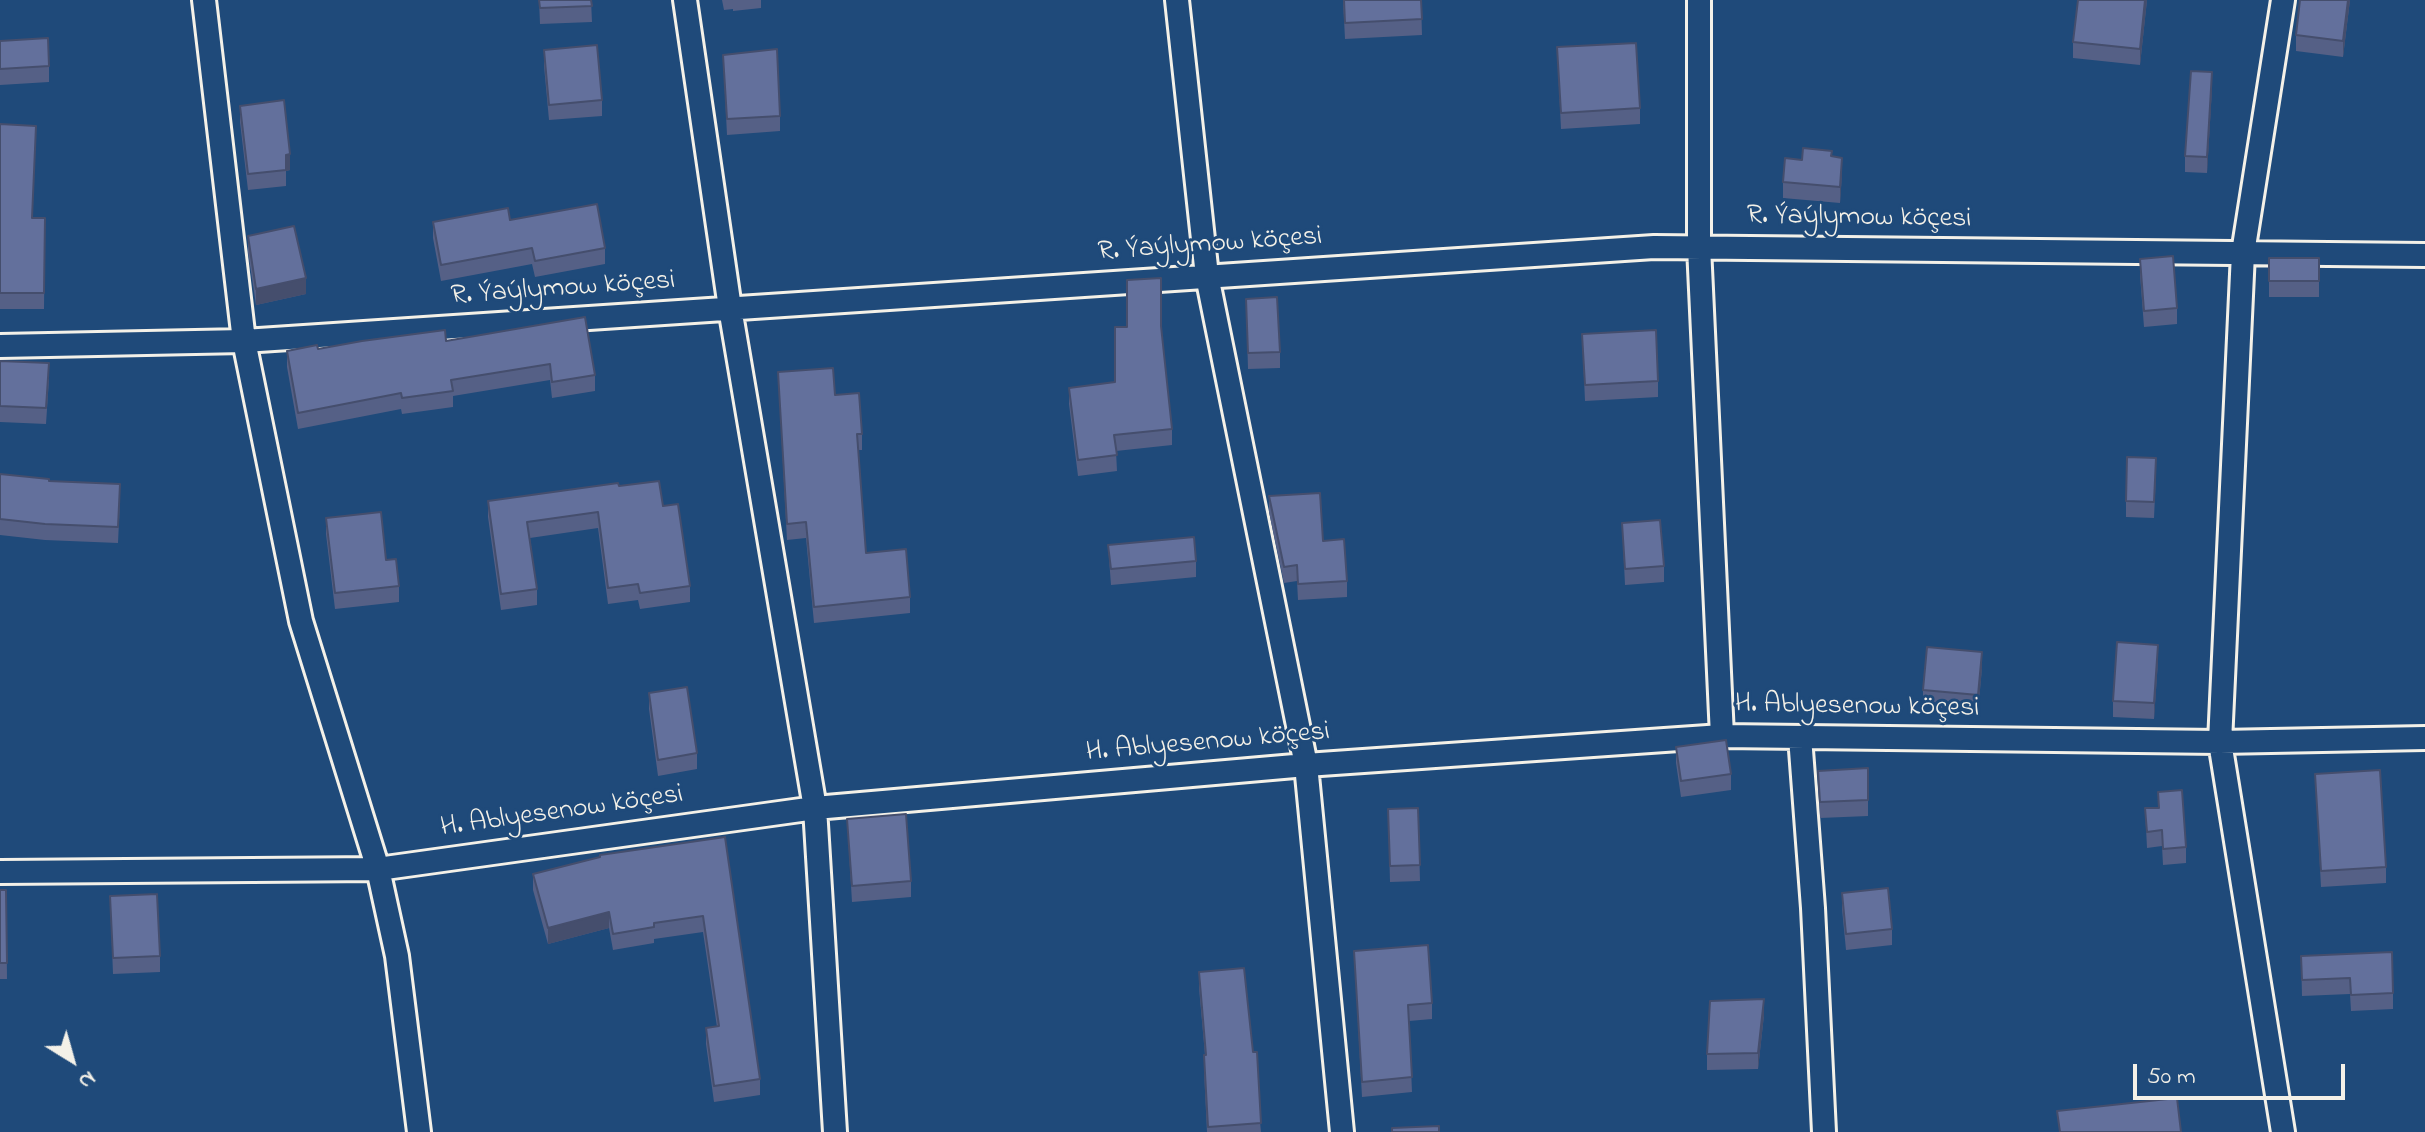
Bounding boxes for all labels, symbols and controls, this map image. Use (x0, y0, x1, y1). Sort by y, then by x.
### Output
street label: R. Ýaýlymow köçesi (1746, 200, 1972, 238)
street label: R. Ýaýlymow köçesi (1097, 221, 1323, 271)
street label: R. Ýaýlymow köçesi (450, 265, 676, 315)
street label: H. Ablyesenow köçesi (1734, 689, 1980, 727)
street label: H. Ablyesenow köçesi (1085, 717, 1331, 771)
street label: H. Ablyesenow köçesi (439, 779, 685, 847)
north arrow (32, 1020, 112, 1100)
scale bar (2137, 1048, 2349, 1098)
text: 50 m (2147, 1060, 2196, 1095)
text: N (71, 1062, 102, 1096)

